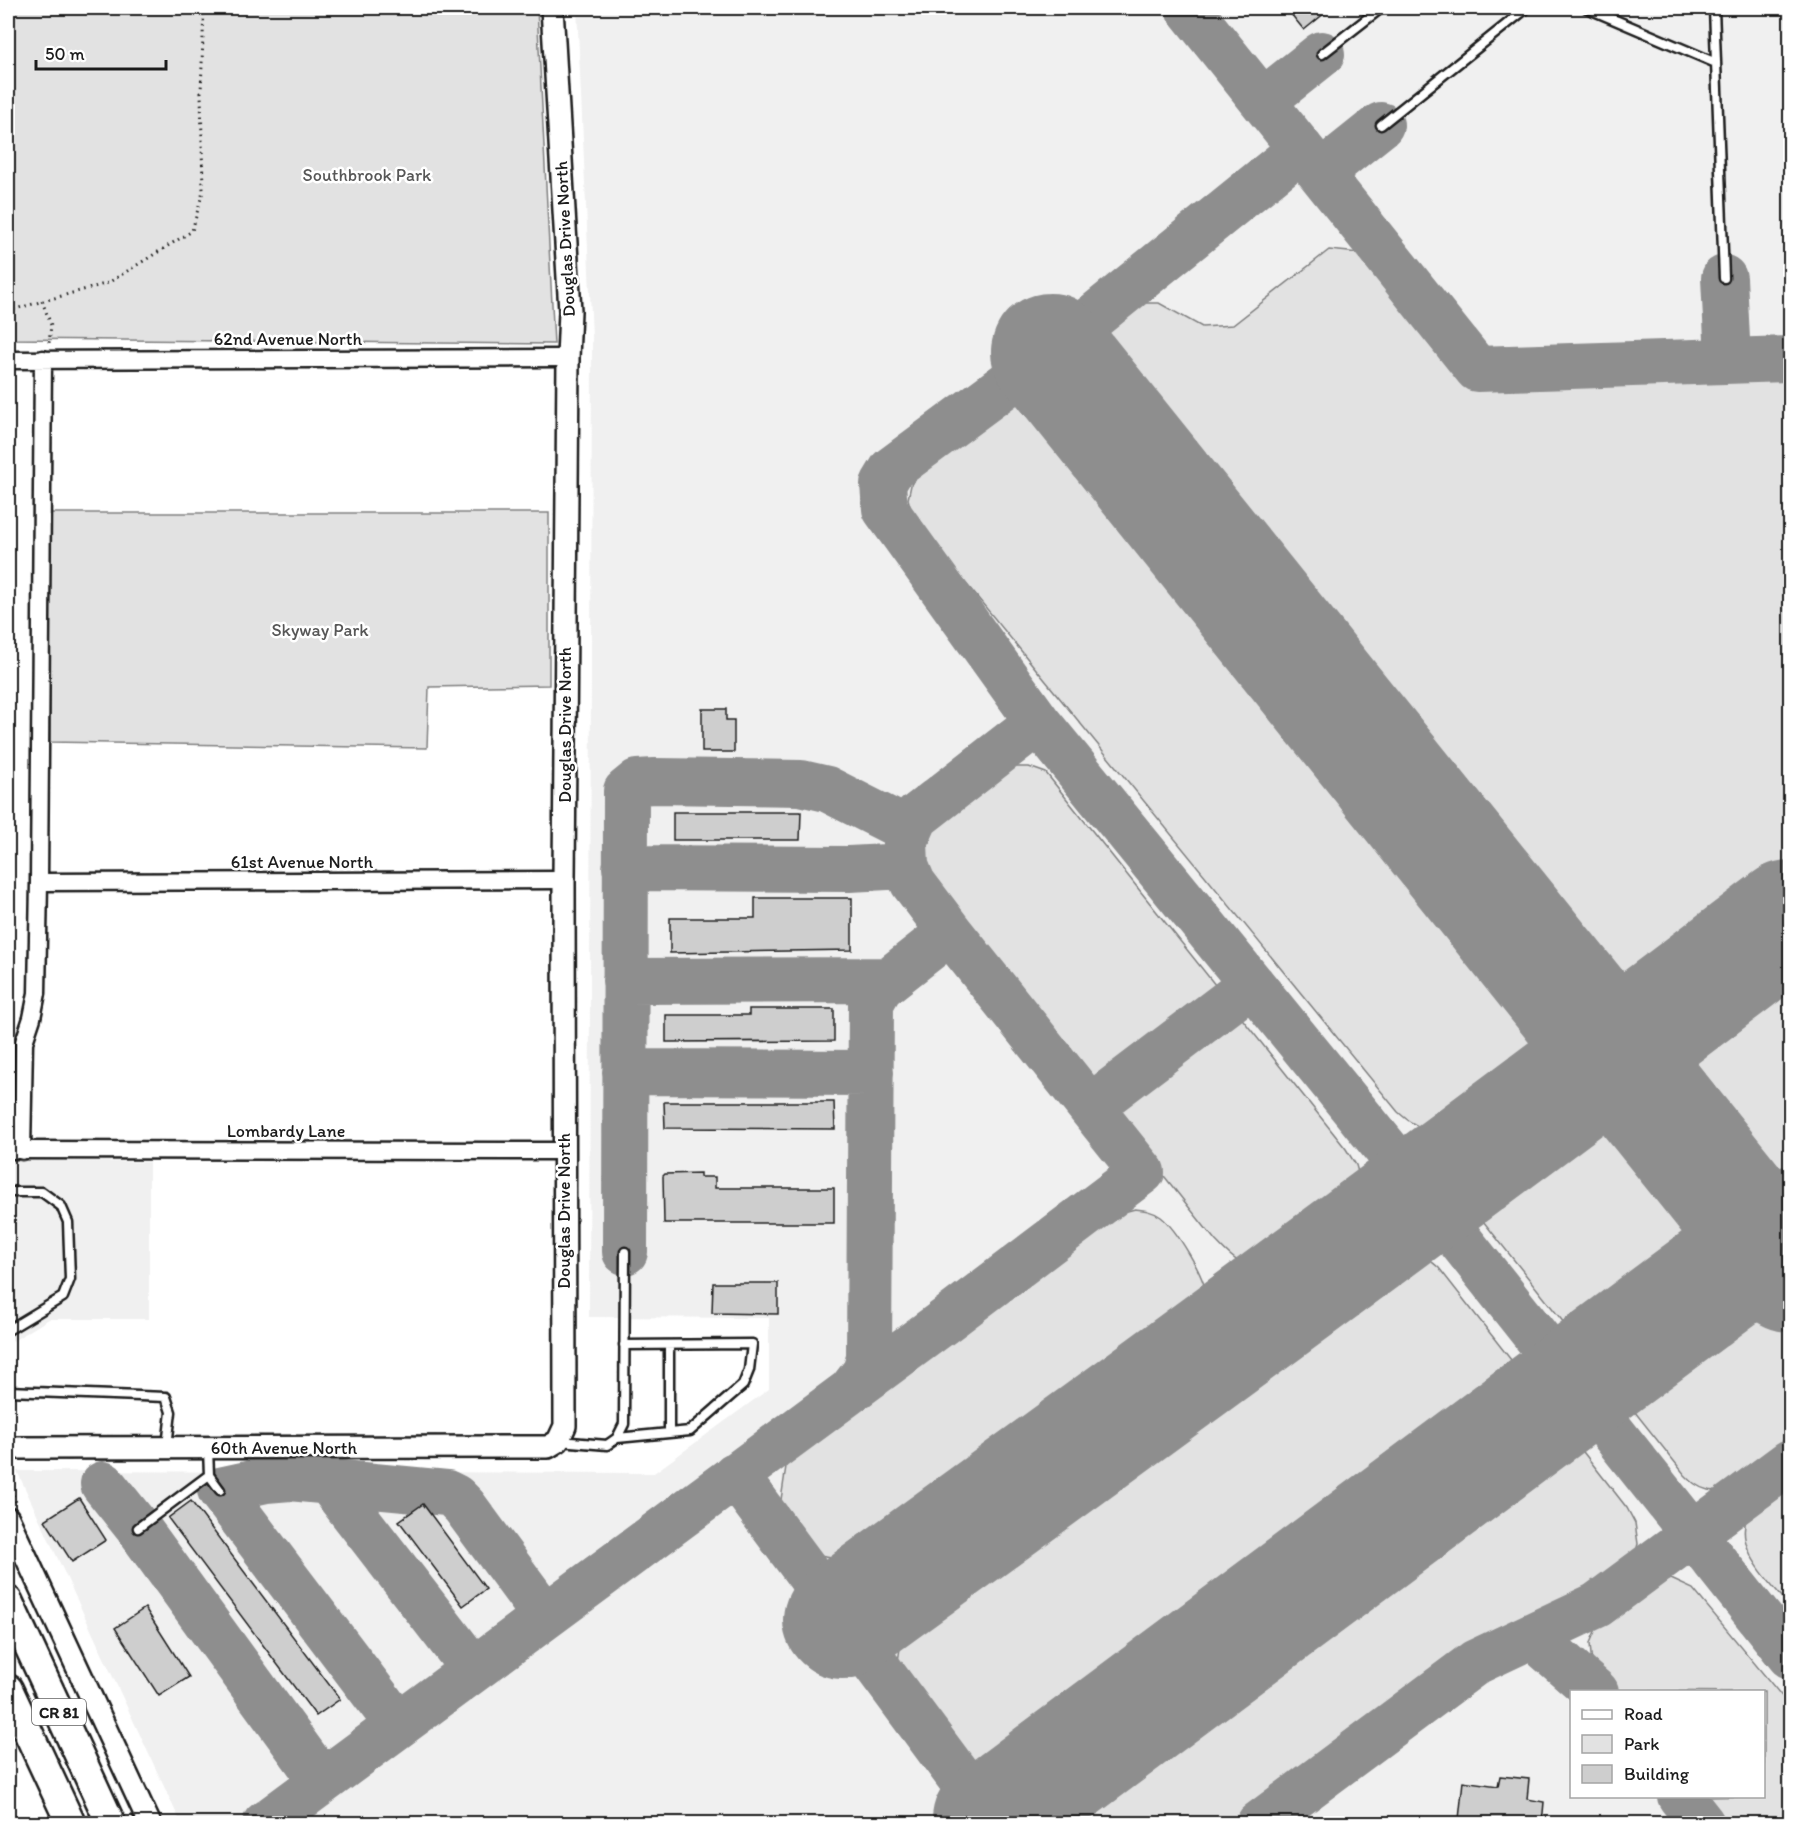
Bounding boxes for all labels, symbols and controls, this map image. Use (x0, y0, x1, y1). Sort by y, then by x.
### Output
scale bar (36, 33, 166, 71)
text: 50 m (45, 43, 85, 65)
street label: Douglas Drive North (550, 161, 580, 317)
park label: Southbrook Park (303, 164, 432, 186)
street label: 62nd Avenue North (214, 328, 363, 350)
park label: Skyway Park (271, 619, 369, 641)
street label: Douglas Drive North (554, 647, 576, 803)
street label: 61st Avenue North (231, 851, 374, 873)
street label: Lombardy Lane (227, 1120, 345, 1142)
street label: Douglas Drive North (553, 1133, 575, 1289)
street label: 60th Avenue North (211, 1437, 358, 1459)
legend (1570, 1690, 1765, 1798)
road number: CR 81 (32, 1699, 86, 1725)
text: Road (1624, 1703, 1663, 1725)
text: Park (1624, 1733, 1659, 1755)
text: Building (1624, 1763, 1690, 1785)

